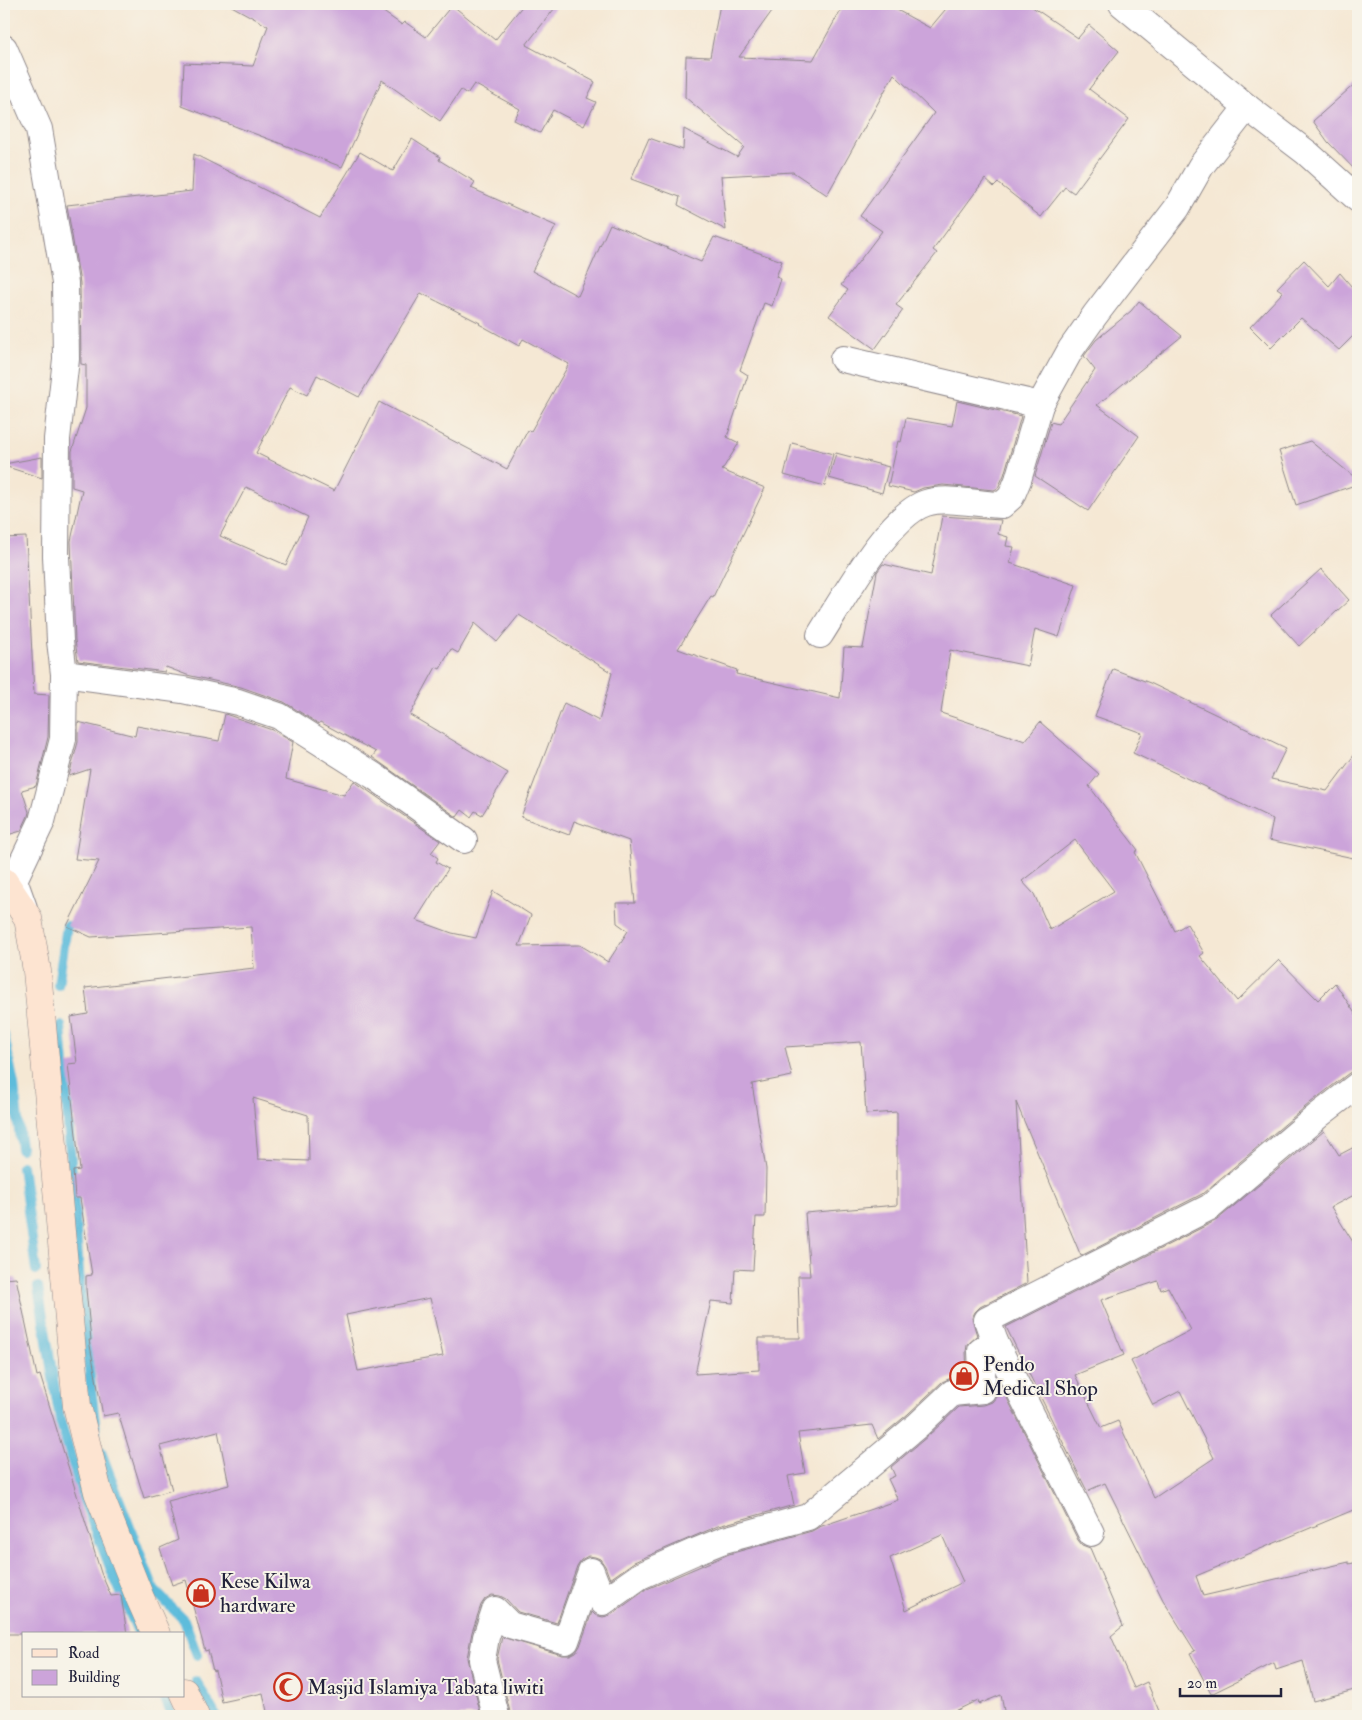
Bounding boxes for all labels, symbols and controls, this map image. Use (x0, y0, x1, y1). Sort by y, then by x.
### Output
place label: Pendo Medical Shop (983, 1351, 1098, 1402)
shop icon: Pendo Medical Shop (949, 1361, 979, 1391)
place label: Kese Kilwa hardware (220, 1568, 311, 1619)
shop icon: Kese Kilwa hardware (186, 1578, 216, 1608)
legend (22, 1632, 185, 1698)
text: Road (68, 1644, 100, 1663)
scale bar (1180, 1665, 1281, 1697)
text: Building (68, 1668, 120, 1687)
mosque icon: Masjid Islamiya Tabata liwiti (273, 1672, 303, 1702)
place label: Masjid Islamiya Tabata liwiti (307, 1674, 545, 1701)
text: 20 m (1187, 1674, 1217, 1693)

